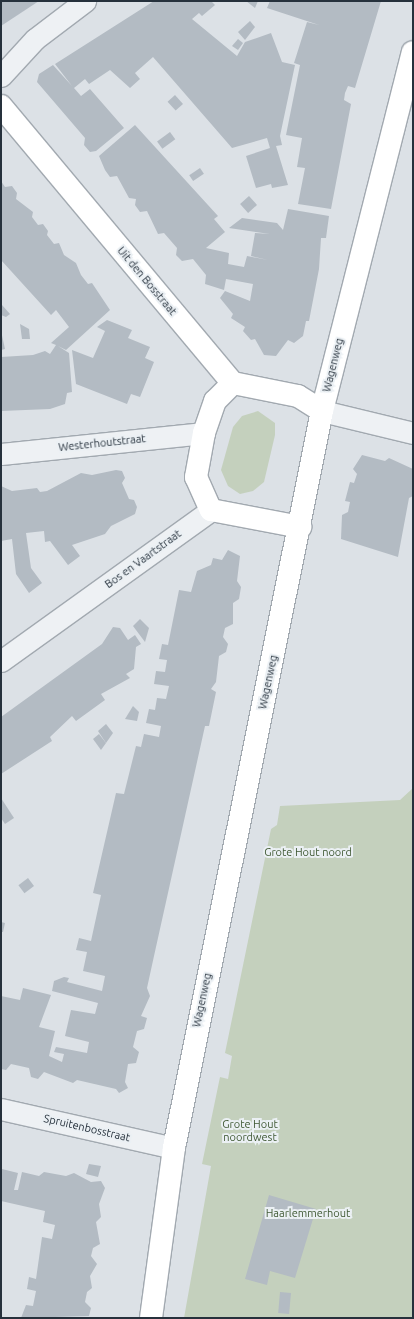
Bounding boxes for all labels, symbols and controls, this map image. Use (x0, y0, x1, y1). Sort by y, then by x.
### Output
street label: Uit den Bosstraat (114, 244, 180, 318)
street label: Wagenweg (320, 337, 346, 393)
street label: Westerhoutstraat (58, 432, 146, 454)
street label: Bos en Vaartstraat (102, 527, 184, 591)
street label: Wagenweg (256, 654, 280, 710)
park label: Grote Hout noord (264, 845, 352, 859)
street label: Wagenweg (190, 972, 214, 1028)
street label: Spruitenbosstraat (42, 1112, 132, 1144)
park label: Grote Hout noordwest (222, 1118, 278, 1144)
park label: Haarlemmerhout (266, 1206, 350, 1220)

